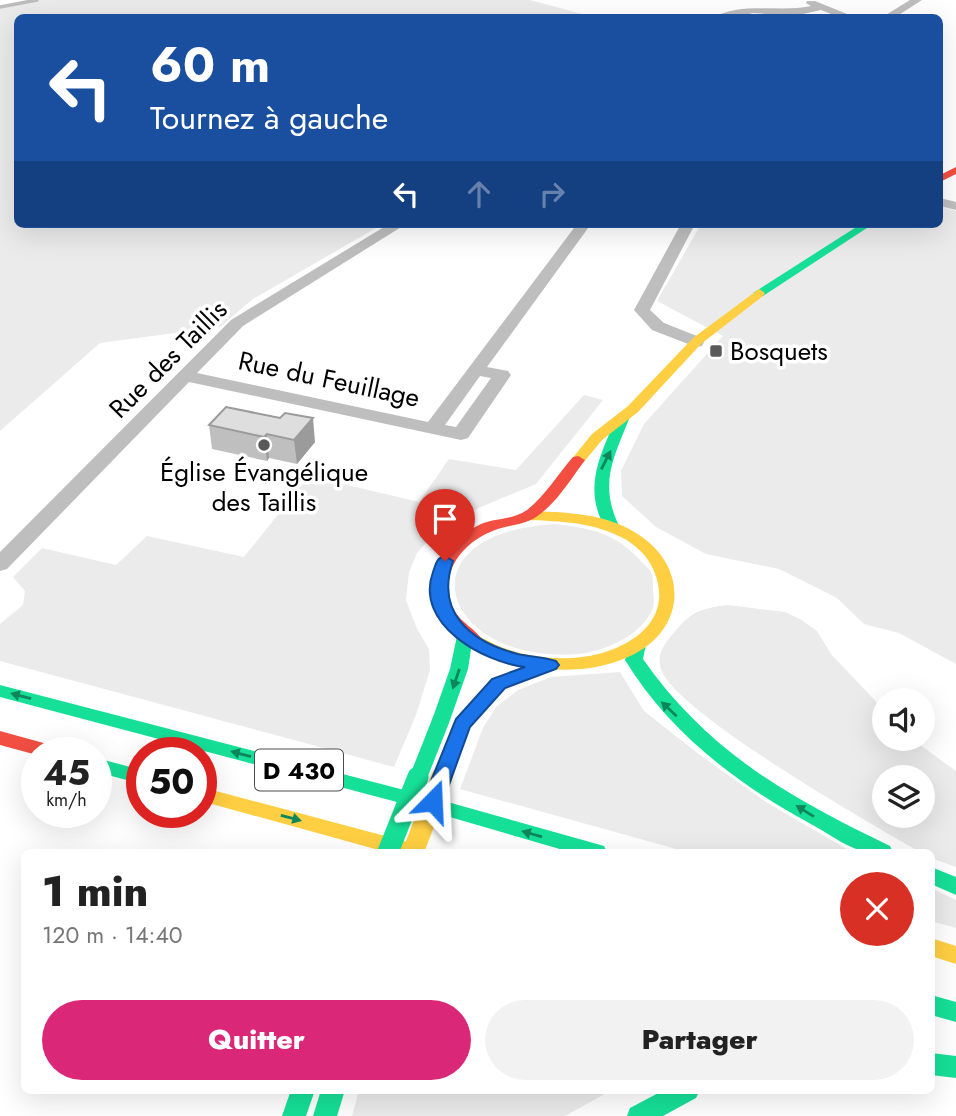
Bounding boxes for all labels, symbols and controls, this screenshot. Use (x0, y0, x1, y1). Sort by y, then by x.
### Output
text: 60 m (150, 30, 270, 100)
icon: left (35, 42, 126, 133)
text: Tournez à gauche (150, 95, 388, 141)
icon: left (387, 175, 425, 213)
icon: ahead (460, 175, 498, 213)
icon: right (533, 175, 571, 213)
street label: Rue des Taillis (100, 291, 236, 427)
place label: Bosquets (730, 332, 828, 370)
street label: Rue du Feuillage (235, 341, 423, 417)
marker: Bosquets (708, 343, 724, 359)
marker: Église Évangélique des Taillis (256, 437, 272, 453)
one-way arrow (601, 450, 612, 470)
place label: Église Évangélique des Taillis (160, 453, 368, 521)
pin (415, 489, 475, 561)
icon: arrive (426, 500, 464, 538)
one-way arrow (450, 668, 461, 689)
map controls (872, 688, 935, 828)
button: sound (872, 688, 935, 751)
one-way arrow (10, 690, 32, 701)
one-way arrow (661, 702, 678, 718)
speed limit sign: 50 (126, 737, 217, 828)
text: 45 (43, 748, 90, 798)
one-way arrow (230, 748, 252, 759)
road number: D 430 (255, 750, 343, 790)
position arrow (396, 764, 470, 838)
button: layers (872, 765, 935, 828)
text: km/h (46, 787, 87, 813)
one-way arrow (795, 805, 814, 818)
one-way arrow (280, 813, 302, 824)
one-way arrow (521, 828, 542, 838)
text: 1 min (42, 861, 148, 922)
button: close (840, 872, 914, 946)
text: 120 m · 14:40 (42, 918, 183, 952)
button: Quitter (42, 1000, 471, 1080)
button: Partager (485, 1000, 914, 1080)

